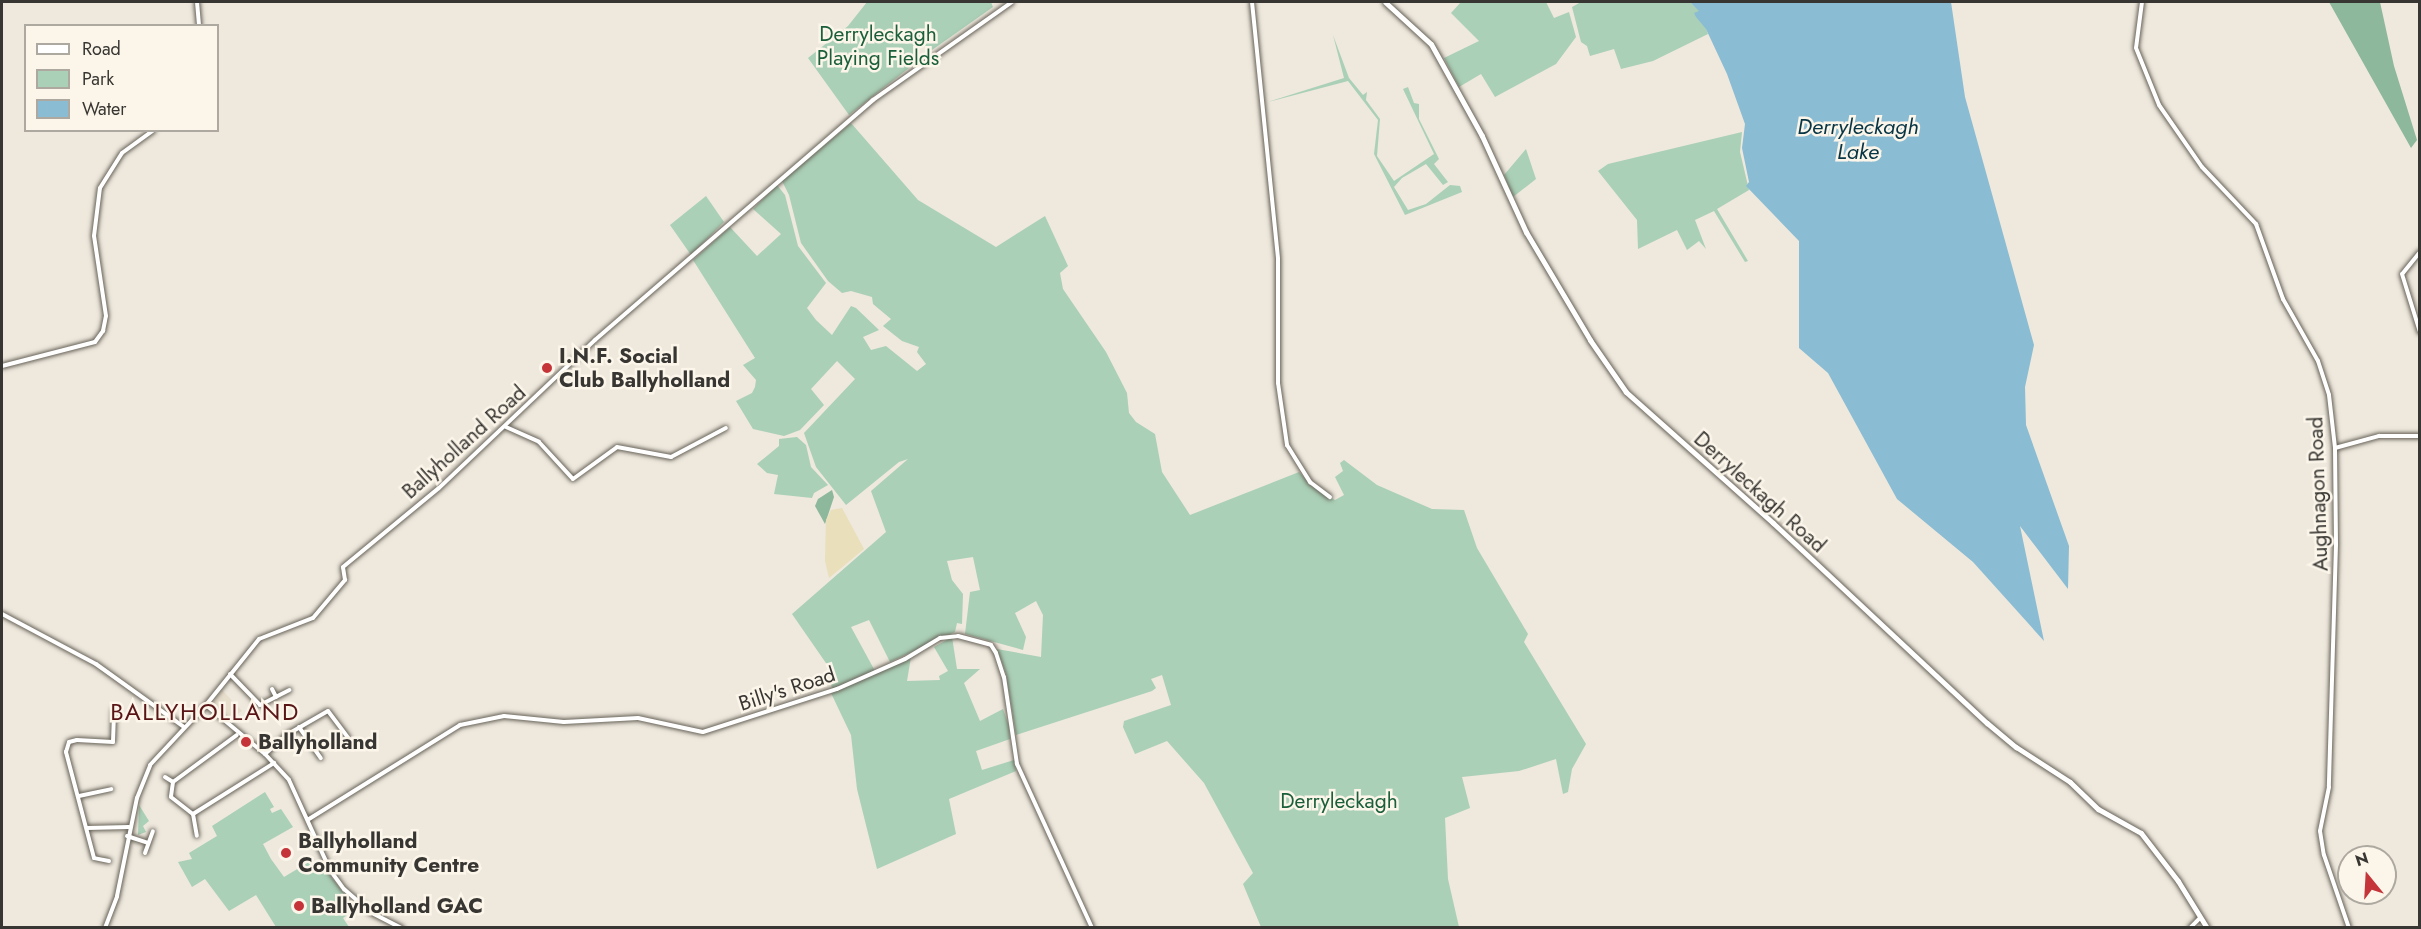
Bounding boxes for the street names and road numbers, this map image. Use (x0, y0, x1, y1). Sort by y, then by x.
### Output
street label: Ballyholland Road (397, 380, 531, 504)
street label: Aughnagon Road (2303, 416, 2333, 572)
street label: Derryleckagh Road (1689, 426, 1831, 558)
street label: Billy's Road (736, 662, 838, 716)

